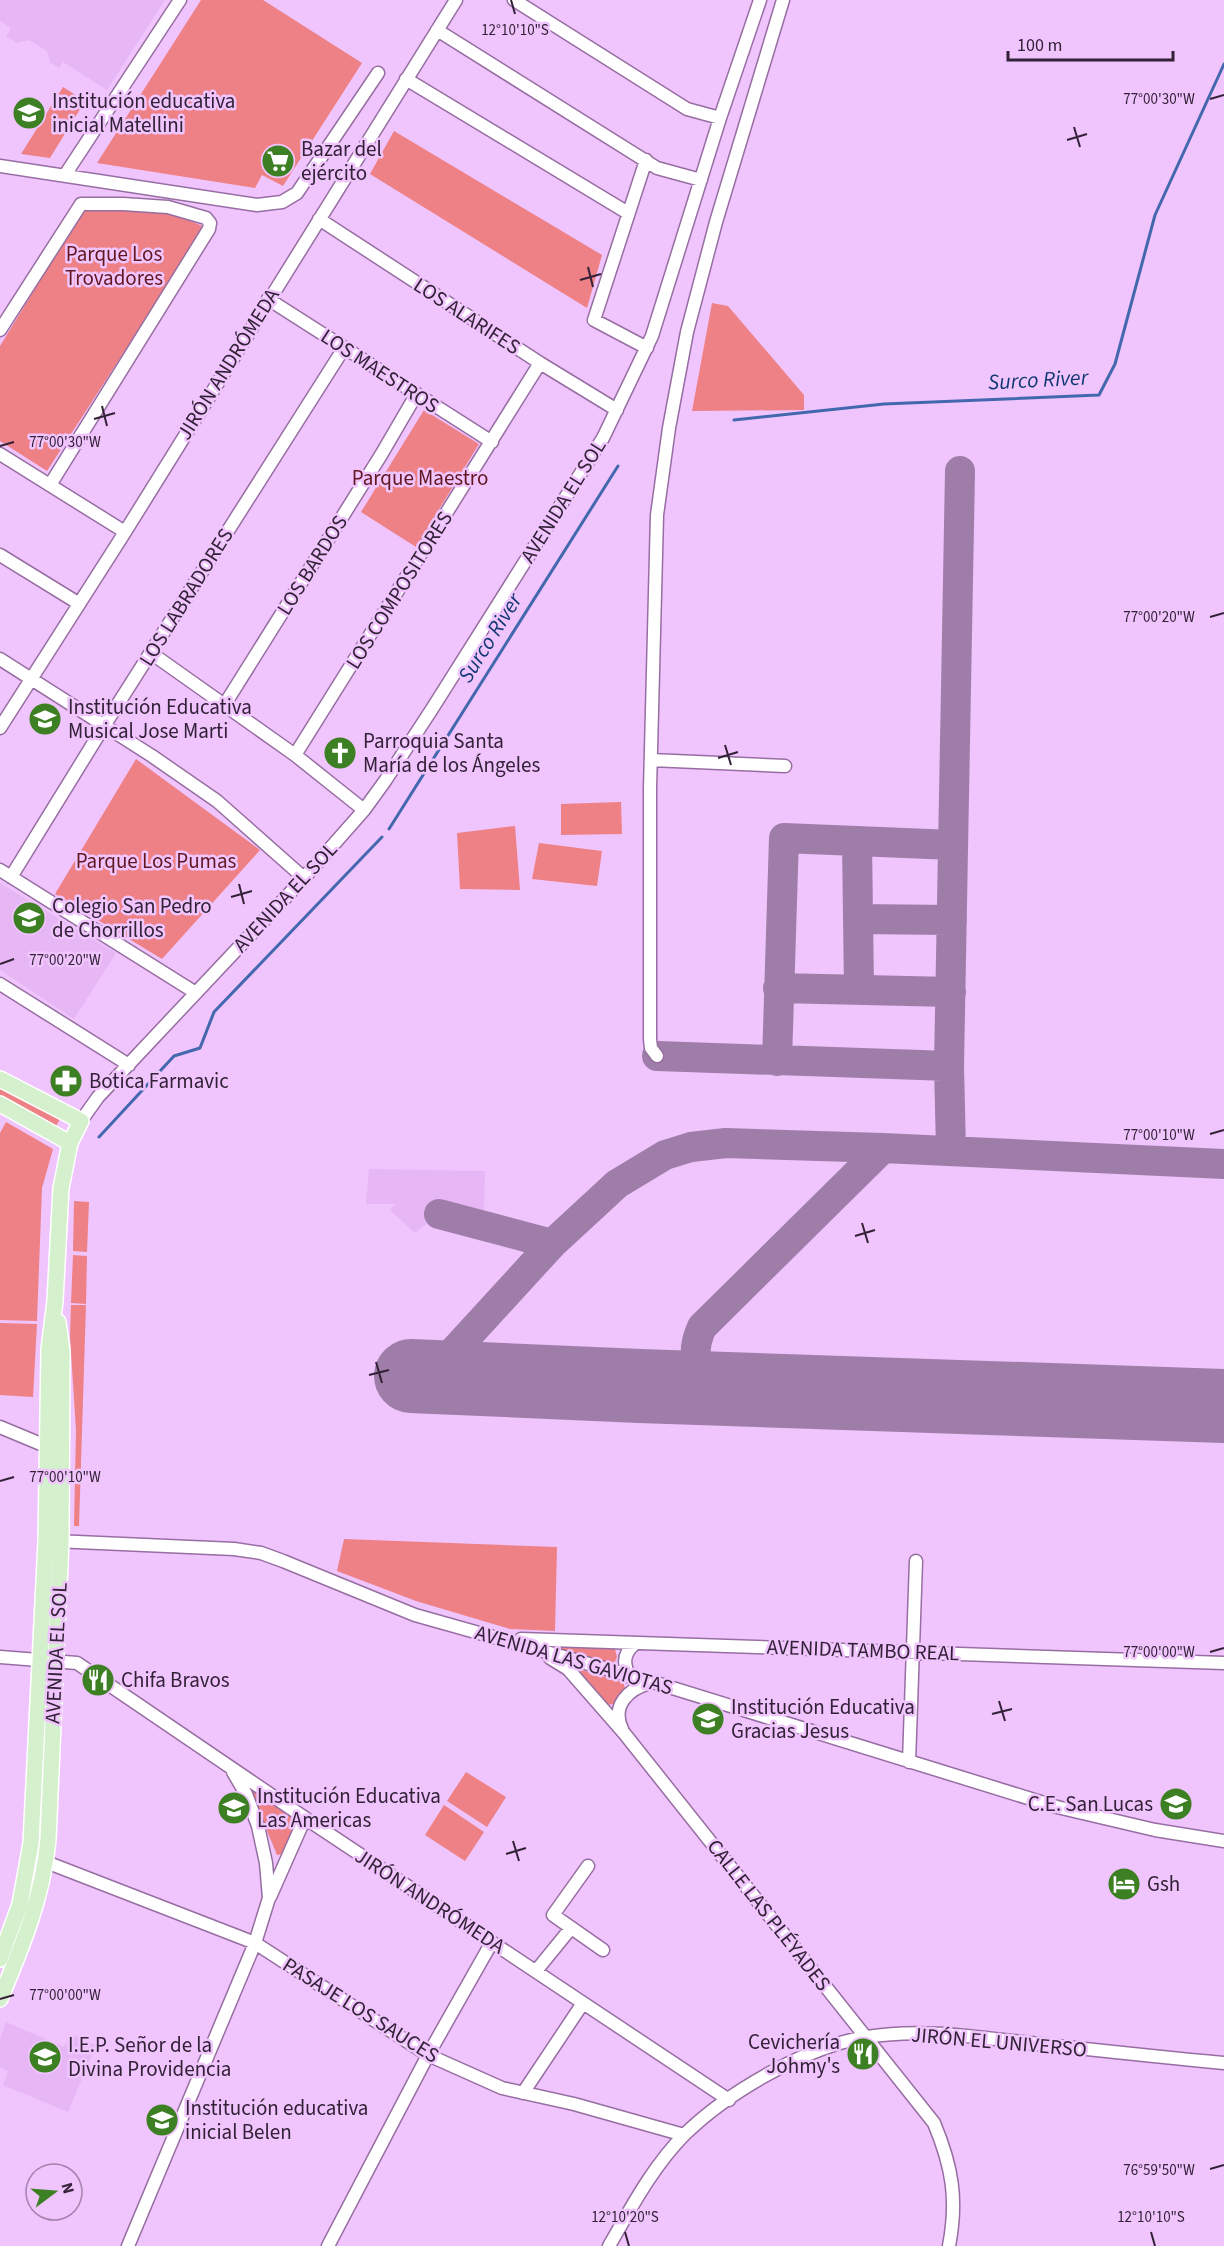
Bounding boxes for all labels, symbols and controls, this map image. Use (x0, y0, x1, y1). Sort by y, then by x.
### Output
text: 12°10'10"S (481, 20, 549, 41)
scale bar (1008, 24, 1173, 62)
text: 100 m (1017, 33, 1062, 58)
place label: Institución educativa inicial Matellini (52, 86, 235, 140)
text: 77°00'30"W (1123, 89, 1195, 110)
school or university icon: Institución educativa inicial Matellini (11, 95, 47, 131)
place label: Bazar del ejército (301, 134, 382, 188)
supermarket icon: Bazar del ejército (260, 143, 296, 179)
park label: Parque Los Trovadores (65, 239, 163, 293)
street label: LOS ALARIFES (408, 270, 526, 362)
street label: JIRÓN ANDRÓMEDA (169, 282, 287, 446)
street label: LOS MAESTROS (315, 321, 445, 421)
water label: Surco River (987, 361, 1090, 399)
text: 77°00'30"W (29, 432, 101, 453)
street label: AVENIDA EL SOL (513, 433, 613, 569)
park label: Parque Maestro (352, 463, 488, 493)
street label: LOS COMPOSITORES (338, 505, 460, 675)
street label: LOS BARDOS (269, 509, 355, 621)
street label: LOS LABRADORES (132, 522, 240, 672)
water label: Surco River (450, 586, 531, 689)
text: 77°00'20"W (1123, 607, 1195, 628)
place label: Institución Educativa Musical Jose Marti (68, 692, 252, 746)
school or university icon: Institución Educativa Musical Jose Marti (27, 701, 63, 737)
place label: Parroquia Santa María de los Ángeles (363, 726, 540, 780)
church icon: Parroquia Santa María de los Ángeles (322, 735, 358, 771)
street label: AVENIDA EL SOL (226, 835, 344, 959)
park label: Parque Los Pumas (76, 846, 237, 876)
place label: Colegio San Pedro de Chorrillos (52, 891, 212, 945)
school or university icon: Colegio San Pedro de Chorrillos (11, 900, 47, 936)
text: 77°00'20"W (29, 950, 101, 971)
pharmacy icon: Botica Farmavic (48, 1063, 84, 1099)
place label: Botica Farmavic (89, 1066, 229, 1096)
text: 77°00'10"W (1123, 1125, 1195, 1146)
text: 77°00'10"W (29, 1467, 101, 1488)
street label: AVENIDA EL SOL (37, 1582, 75, 1724)
street label: AVENIDA LAS GAVIOTAS (472, 1617, 676, 1703)
street label: AVENIDA TAMBO REAL (766, 1632, 960, 1668)
text: 77°00'00"W (1123, 1642, 1195, 1663)
restaurant icon: Chifa Bravos (80, 1662, 116, 1698)
place label: Chifa Bravos (121, 1665, 230, 1695)
place label: Institución Educativa Gracias Jesus (731, 1692, 915, 1746)
school or university icon: Institución Educativa Gracias Jesus (690, 1701, 726, 1737)
place label: Institución Educativa Las Americas (257, 1781, 441, 1835)
school or university icon: C.E. San Lucas (1158, 1786, 1194, 1822)
place label: C.E. San Lucas (1028, 1789, 1153, 1819)
school or university icon: Institución Educativa Las Americas (216, 1790, 252, 1826)
street label: CALLE LAS PLÉYADES (700, 1833, 838, 1997)
street label: JIRÓN ANDRÓMEDA (349, 1841, 511, 1961)
hotel icon: Gsh (1106, 1866, 1142, 1902)
place label: Gsh (1147, 1869, 1180, 1899)
street label: PASAJE LOS SAUCES (277, 1950, 445, 2070)
text: 77°00'00"W (29, 1985, 101, 2006)
street label: JIRÓN EL UNIVERSO (910, 2019, 1088, 2065)
place label: Cevichería Johmy's (748, 2027, 840, 2081)
place label: I.E.P. Señor de la Divina Providencia (68, 2030, 231, 2084)
restaurant icon: Cevichería Johmy's (845, 2036, 881, 2072)
school or university icon: I.E.P. Señor de la Divina Providencia (27, 2039, 63, 2075)
place label: Institución educativa inicial Belen (185, 2093, 368, 2147)
school or university icon: Institución educativa inicial Belen (144, 2102, 180, 2138)
text: 76°59'50"W (1123, 2160, 1195, 2181)
north arrow (24, 2162, 84, 2222)
text: N (55, 2180, 79, 2196)
text: 12°10'20"S (591, 2207, 659, 2228)
text: 12°10'10"S (1117, 2207, 1185, 2228)

